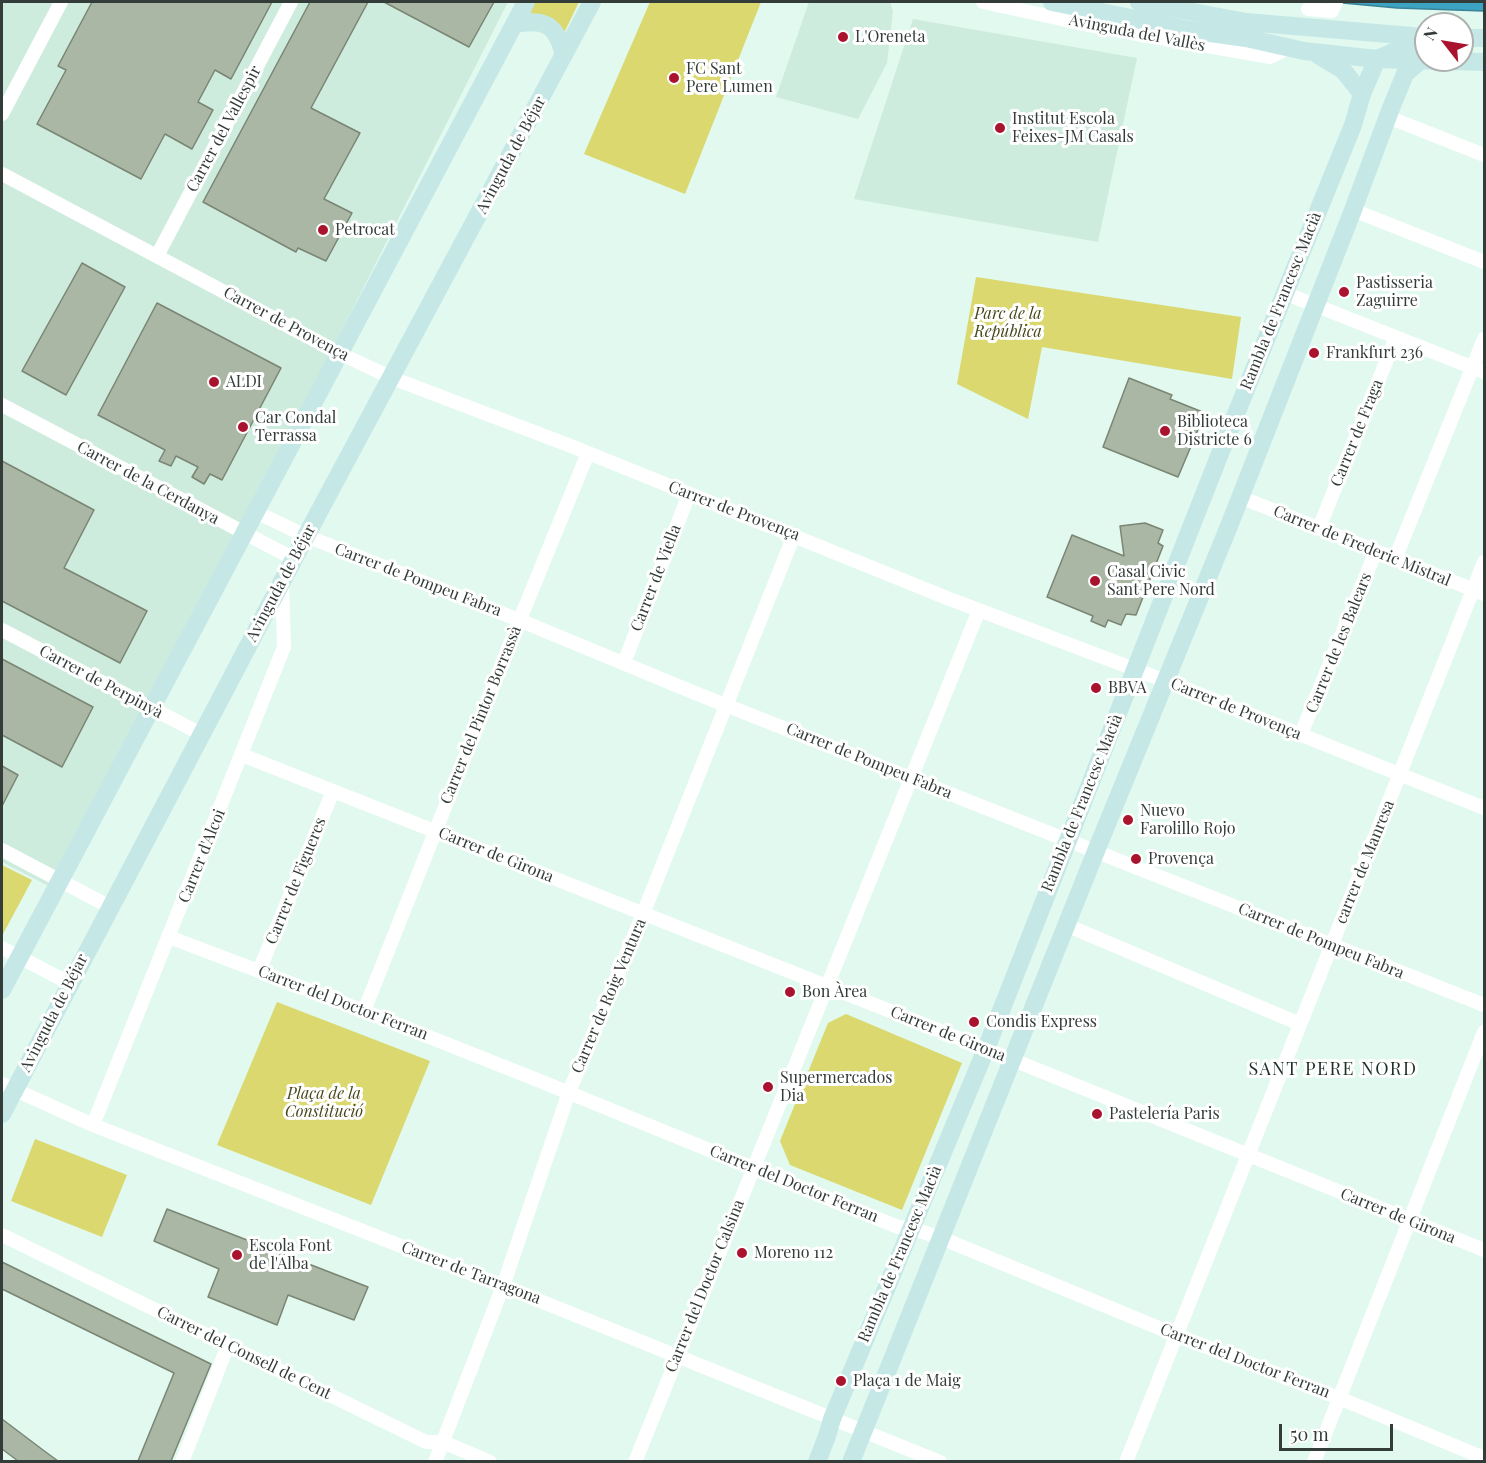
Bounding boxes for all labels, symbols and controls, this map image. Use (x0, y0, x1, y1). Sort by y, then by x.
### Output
street label: Avinguda del Vallès (1067, 10, 1207, 56)
north arrow (1414, 12, 1474, 72)
text: N (1418, 23, 1442, 44)
place label: L'Oreneta (855, 27, 925, 47)
marker: L'Oreneta (836, 30, 850, 44)
place label: FC Sant Pere Lumen (686, 59, 773, 97)
street label: Carrer del Vallespir (183, 62, 265, 196)
marker: FC Sant Pere Lumen (667, 71, 681, 85)
street label: Avinguda de Béjar (472, 93, 550, 217)
place label: Institut Escola Feixes-JM Casals (1012, 109, 1134, 147)
marker: Institut Escola Feixes-JM Casals (993, 121, 1007, 135)
street label: Rambla de Francesc Macià (1236, 209, 1326, 393)
place label: Petrocat (335, 220, 395, 240)
marker: Petrocat (316, 223, 330, 237)
place label: Pastisseria Zaguirre (1356, 273, 1433, 311)
street label: Carrer de Provença (220, 283, 352, 365)
marker: Pastisseria Zaguirre (1337, 285, 1351, 299)
park label: Parc de la República (974, 304, 1042, 342)
place label: Frankfurt 236 (1326, 343, 1423, 363)
marker: Frankfurt 236 (1307, 346, 1321, 360)
place label: ALDI (226, 372, 262, 392)
marker: ALDI (207, 375, 221, 389)
street label: Carrer de Fraga (1327, 377, 1387, 489)
place label: Car Condal Terrassa (255, 408, 336, 446)
place label: Biblioteca Districte 6 (1177, 412, 1252, 450)
marker: Car Condal Terrassa (236, 420, 250, 434)
marker: Biblioteca Districte 6 (1158, 424, 1172, 438)
street label: Carrer de la Cerdanya (74, 437, 222, 529)
street label: Carrer de Provença (666, 477, 802, 545)
street label: Carrer de Frederic Mistral (1271, 502, 1453, 590)
street label: Avinguda de Béjar (242, 521, 320, 645)
street label: Carrer de Viella (627, 522, 685, 634)
street label: Carrer de Pompeu Fabra (332, 539, 504, 621)
place label: Casal Civic Sant Pere Nord (1107, 562, 1215, 600)
street label: Carrer de les Balears (1302, 570, 1376, 716)
marker: Casal Civic Sant Pere Nord (1088, 574, 1102, 588)
street label: Carrer del Pintor Borrassà (436, 623, 526, 807)
street label: Carrer de Perpinyà (36, 641, 166, 723)
street label: Carrer de Provença (1168, 674, 1304, 744)
place label: BBVA (1108, 678, 1147, 698)
marker: BBVA (1089, 681, 1103, 695)
street label: Rambla de Francesc Macià (1037, 711, 1127, 895)
street label: Carrer de Pompeu Fabra (783, 719, 955, 803)
street label: carrer de Manresa (1331, 797, 1399, 927)
place label: Nuevo Farolillo Rojo (1140, 801, 1235, 839)
street label: Carrer d'Alcoi (174, 806, 230, 906)
marker: Nuevo Farolillo Rojo (1121, 813, 1135, 827)
street label: Carrer de Figueres (262, 815, 330, 947)
street label: Carrer de Girona (436, 823, 556, 887)
place label: Provença (1148, 849, 1214, 869)
marker: Provença (1129, 852, 1143, 866)
street label: Carrer de Pompeu Fabra (1235, 899, 1407, 983)
street label: Carrer de Roig Ventura (568, 916, 650, 1076)
street label: Avinguda de Béjar (16, 951, 92, 1075)
street label: Carrer del Doctor Ferran (255, 962, 431, 1044)
place label: Bon Àrea (802, 982, 867, 1002)
marker: Bon Àrea (783, 985, 797, 999)
street label: Carrer de Girona (888, 1002, 1008, 1066)
place label: Condis Express (986, 1012, 1097, 1032)
marker: Condis Express (967, 1015, 981, 1029)
district label: SANT PERE NORD (1248, 1058, 1418, 1080)
place label: Supermercados Dia (780, 1068, 893, 1106)
marker: Supermercados Dia (761, 1080, 775, 1094)
park label: Plaça de la Constitució (285, 1084, 363, 1122)
place label: Pastelería Paris (1109, 1104, 1220, 1124)
marker: Pastelería Paris (1090, 1107, 1104, 1121)
street label: Carrer del Doctor Ferran (707, 1141, 881, 1227)
street label: Rambla de Francesc Macià (854, 1163, 946, 1345)
street label: Carrer de Girona (1338, 1184, 1458, 1248)
street label: Carrer del Doctor Calsina (662, 1197, 748, 1375)
place label: Escola Font de l'Alba (249, 1236, 332, 1274)
street label: Carrer de Tarragona (399, 1238, 543, 1308)
place label: Moreno 112 (754, 1243, 833, 1263)
marker: Moreno 112 (735, 1246, 749, 1260)
marker: Escola Font de l'Alba (230, 1248, 244, 1262)
street label: Carrer del Consell de Cent (154, 1302, 334, 1404)
street label: Carrer del Doctor Ferran (1157, 1320, 1333, 1402)
place label: Plaça 1 de Maig (853, 1371, 961, 1391)
marker: Plaça 1 de Maig (834, 1374, 848, 1388)
scale bar (1282, 1412, 1396, 1450)
text: 50 m (1290, 1422, 1329, 1446)

